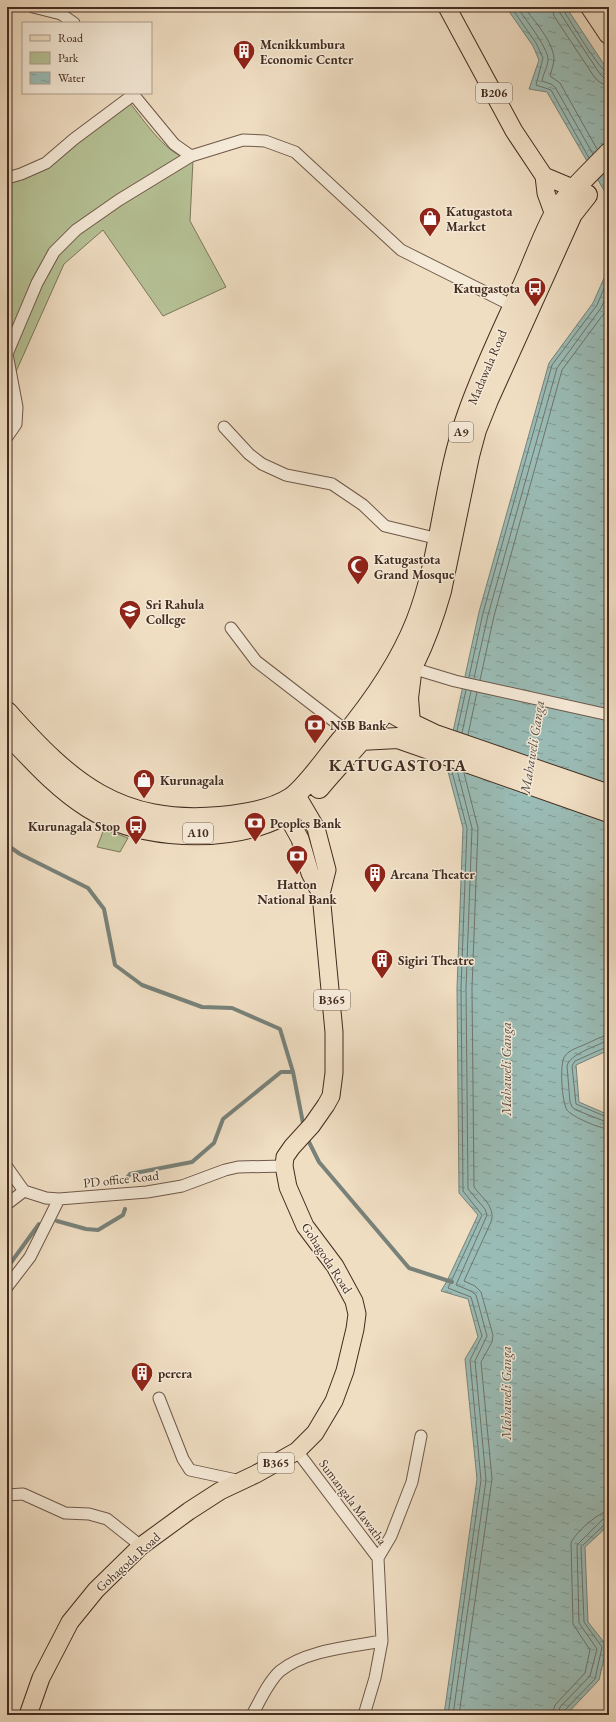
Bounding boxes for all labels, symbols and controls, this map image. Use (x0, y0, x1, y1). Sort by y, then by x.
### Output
legend (22, 22, 152, 94)
text: Road (58, 30, 84, 46)
place label: Menikkumbura Economic Center (260, 36, 354, 68)
building icon: Menikkumbura Economic Center (231, 38, 257, 71)
text: Park (58, 50, 79, 66)
text: Water (58, 70, 85, 86)
road number: B206 (476, 83, 512, 103)
place label: Katugastota Market (446, 203, 513, 235)
shop icon: Katugastota Market (417, 205, 443, 238)
bus stop icon: Katugastota (522, 275, 548, 308)
place label: Katugastota (454, 280, 520, 297)
street label: Madawala Road (464, 326, 511, 407)
road number: A9 (449, 422, 473, 442)
place label: Katugastota Grand Mosque (374, 551, 455, 583)
mosque icon: Katugastota Grand Mosque (345, 553, 371, 586)
place label: Sri Rahula College (146, 596, 204, 628)
school or university icon: Sri Rahula College (117, 598, 143, 631)
water label: Mahaweli Ganga (516, 699, 548, 796)
bank icon: NSB Bank (302, 712, 328, 745)
place label: NSB Bank (330, 717, 387, 734)
district label: KATUGASTOTA (329, 754, 467, 776)
shop icon: Kurunagala (131, 767, 157, 800)
place label: Kurunagala (160, 772, 224, 789)
bank icon: Peoples Bank (242, 810, 268, 843)
bus stop icon: Kurunagala Stop (123, 813, 149, 846)
place label: Peoples Bank (270, 815, 342, 832)
place label: Kurunagala Stop (28, 818, 120, 835)
road number: A10 (183, 823, 213, 843)
bank icon: Hatton National Bank (284, 843, 310, 876)
building icon: Areana Theater (362, 861, 388, 894)
place label: Areana Theater (389, 866, 476, 883)
place label: Hatton National Bank (257, 876, 338, 908)
building icon: Sigiri Theatre (369, 947, 395, 980)
place label: Sigiri Theatre (398, 952, 474, 969)
road number: B365 (314, 990, 350, 1010)
water label: Mahaweli Ganga (497, 1022, 515, 1117)
street label: PD office Road (82, 1167, 160, 1191)
street label: Gohagoda Road (298, 1219, 356, 1297)
water label: Mahaweli Ganga (497, 1346, 515, 1441)
building icon: perera (129, 1360, 155, 1393)
place label: perera (158, 1365, 193, 1382)
road number: B365 (258, 1453, 294, 1473)
street label: Sumangala Mawatha (315, 1456, 391, 1549)
street label: Gohagoda Road (92, 1528, 164, 1596)

